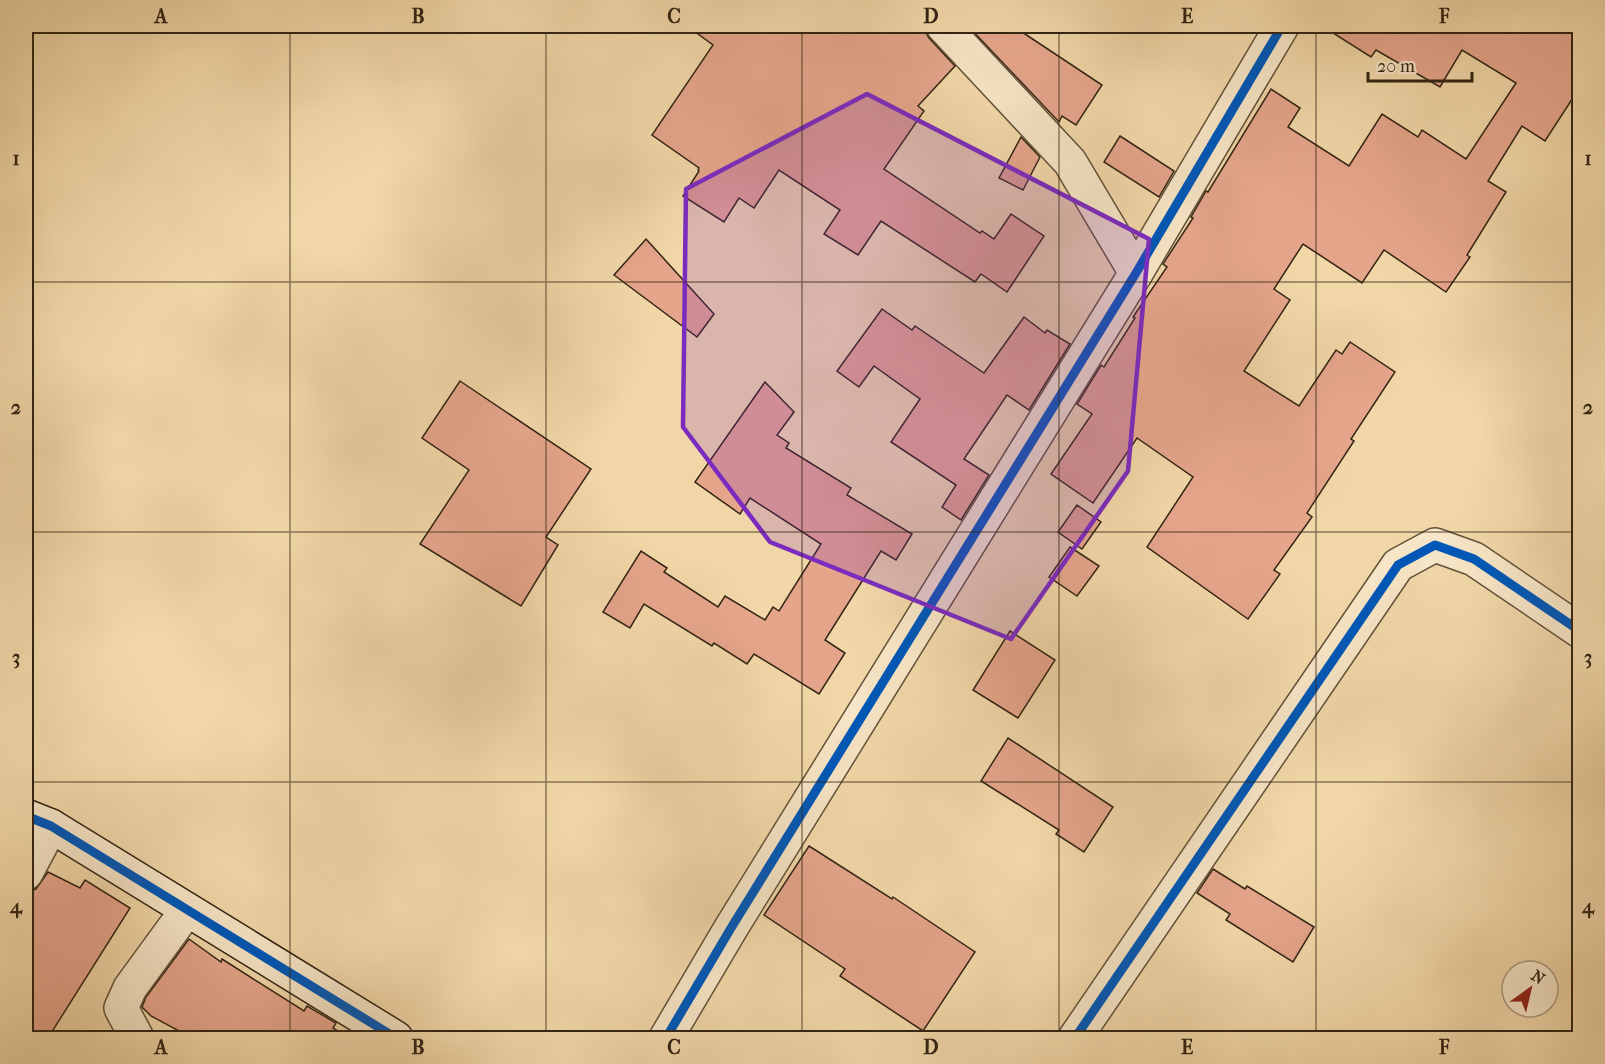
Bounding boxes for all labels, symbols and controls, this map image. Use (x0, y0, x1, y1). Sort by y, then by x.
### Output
text: A (153, 5, 169, 28)
text: B (411, 5, 425, 28)
text: C (667, 5, 681, 28)
text: D (923, 5, 939, 28)
text: E (1181, 5, 1193, 28)
text: F (1438, 5, 1450, 28)
scale bar (1368, 45, 1472, 83)
text: 20 m (1377, 56, 1415, 77)
text: 1 (12, 147, 20, 170)
text: 1 (1584, 147, 1592, 170)
text: 2 (11, 396, 21, 419)
text: 2 (1583, 396, 1593, 419)
text: 3 (12, 646, 20, 669)
text: 3 (1584, 646, 1592, 669)
text: 4 (9, 895, 23, 919)
text: 4 (1581, 895, 1595, 919)
north arrow (1500, 959, 1560, 1019)
text: N (1528, 966, 1549, 989)
text: A (153, 1036, 169, 1059)
text: B (411, 1036, 425, 1059)
text: C (667, 1036, 681, 1059)
text: D (923, 1036, 939, 1059)
text: E (1181, 1036, 1193, 1059)
text: F (1438, 1036, 1450, 1059)

